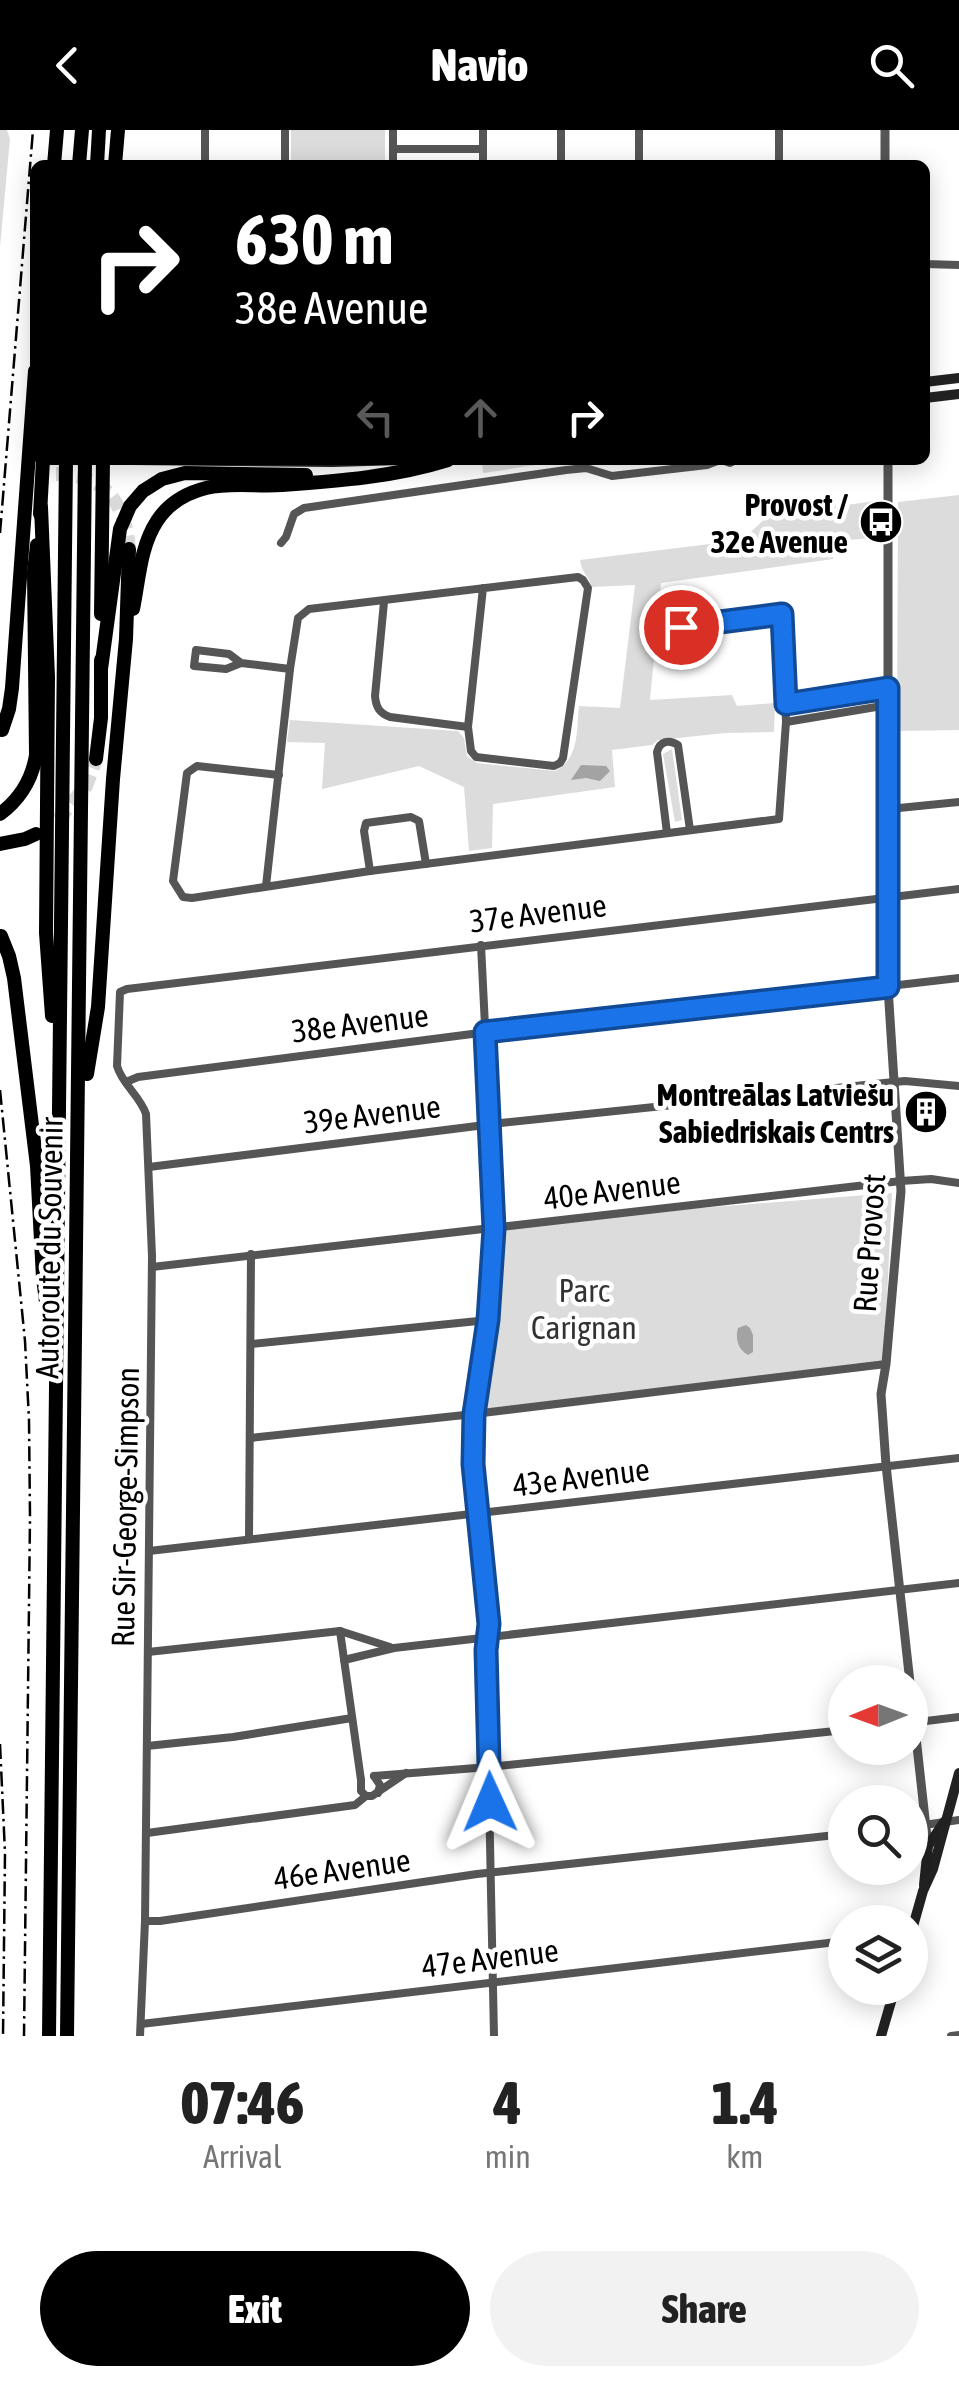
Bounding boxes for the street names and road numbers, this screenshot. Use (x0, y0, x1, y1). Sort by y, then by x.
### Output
street label: 37e Avenue (467, 886, 609, 940)
street label: 38e Avenue (289, 996, 431, 1050)
street label: 39e Avenue (301, 1087, 443, 1141)
street label: Autoroute du Souvenir (28, 1116, 70, 1379)
street label: 40e Avenue (541, 1163, 683, 1217)
street label: Rue Provost (846, 1173, 892, 1313)
street label: Rue Sir-George-Simpson (104, 1367, 146, 1647)
street label: 43e Avenue (510, 1450, 652, 1504)
street label: 46e Avenue (271, 1841, 413, 1897)
street label: 47e Avenue (419, 1931, 561, 1985)

